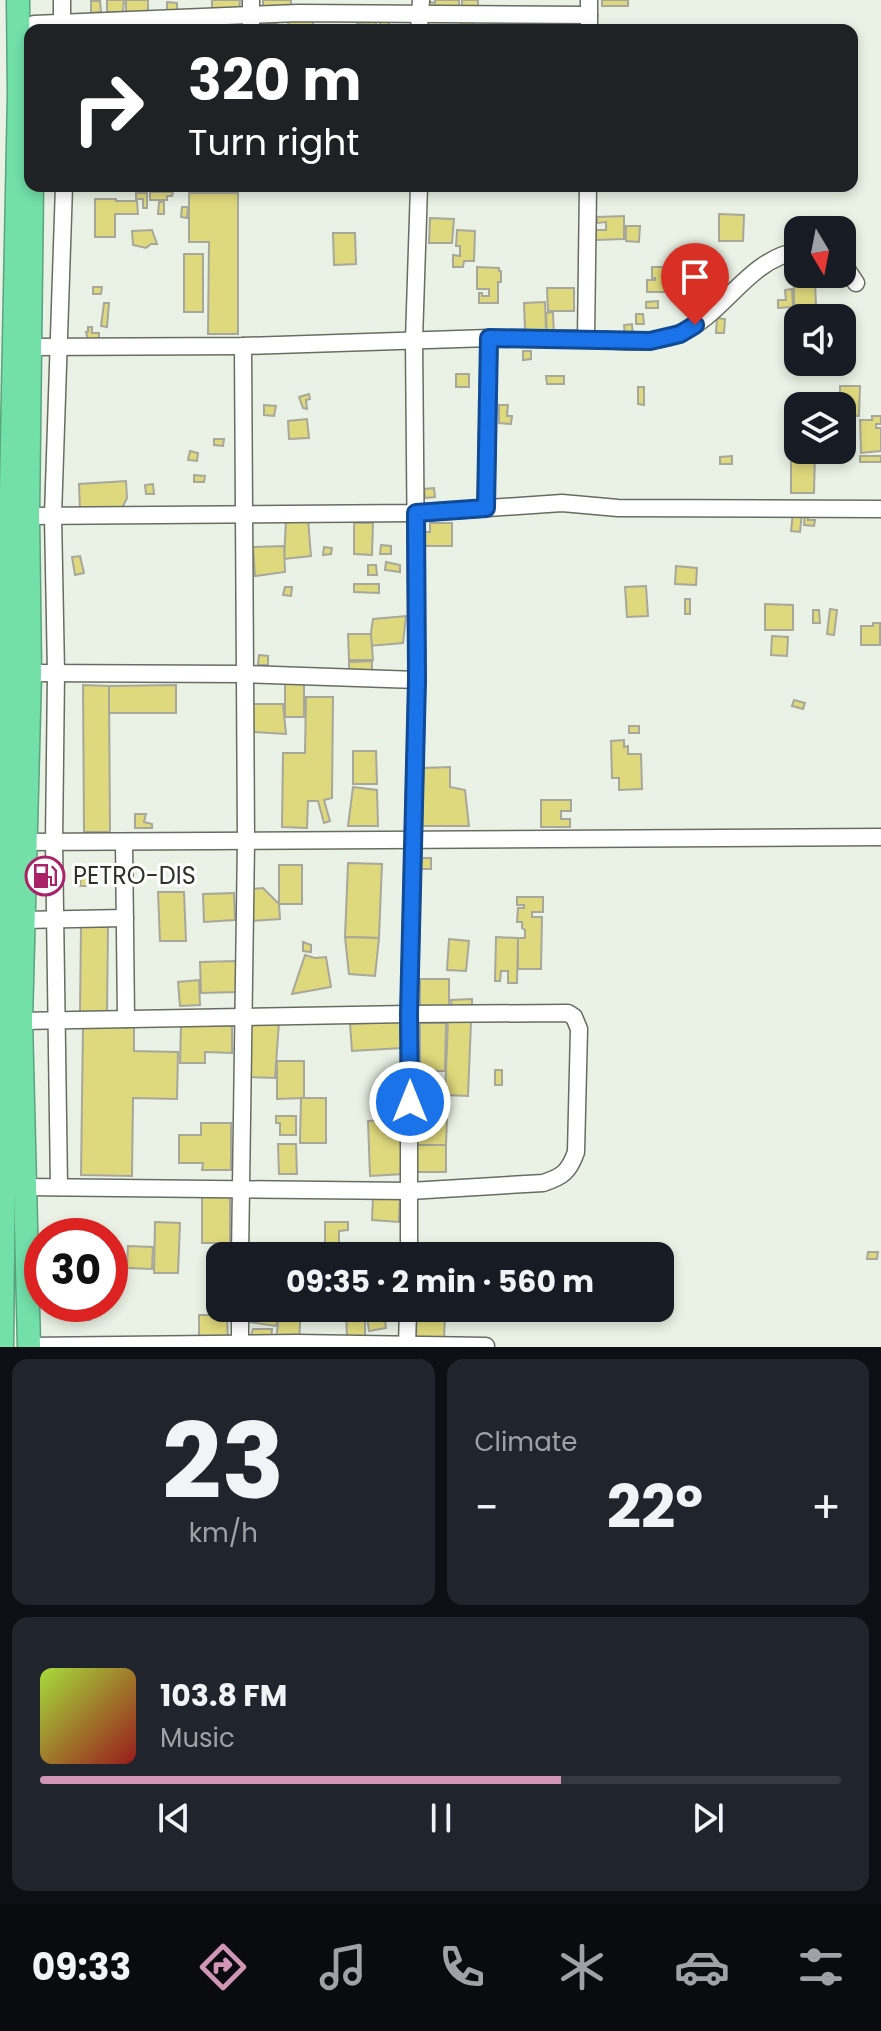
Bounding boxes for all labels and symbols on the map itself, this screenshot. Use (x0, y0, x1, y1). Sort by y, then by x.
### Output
north arrow (784, 216, 856, 288)
pin (661, 243, 729, 325)
fuel station icon: PETRO-DIS (24, 855, 66, 897)
place label: PETRO-DIS (73, 859, 196, 892)
position arrow (368, 1060, 452, 1144)
speed limit sign: 30 (24, 1218, 128, 1322)

